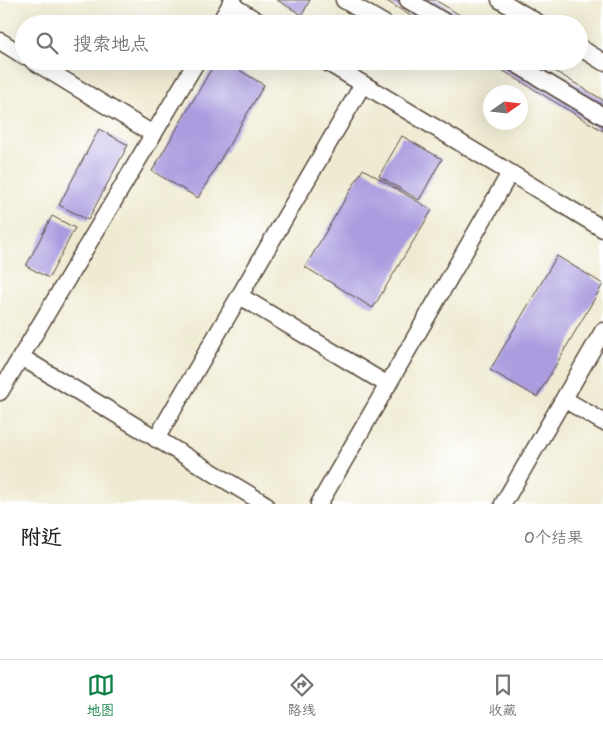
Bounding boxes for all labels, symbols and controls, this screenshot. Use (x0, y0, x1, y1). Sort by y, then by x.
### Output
search box (15, 15, 588, 70)
icon: search (33, 29, 61, 57)
text: 搜索地点 (73, 31, 149, 56)
north arrow (483, 85, 528, 130)
text: 附近 (20, 523, 62, 551)
text: 0个结果 (524, 527, 583, 548)
tab: 地图 (87, 671, 115, 719)
tab: 路线 (288, 671, 316, 719)
tab: 收藏 (489, 671, 517, 719)

